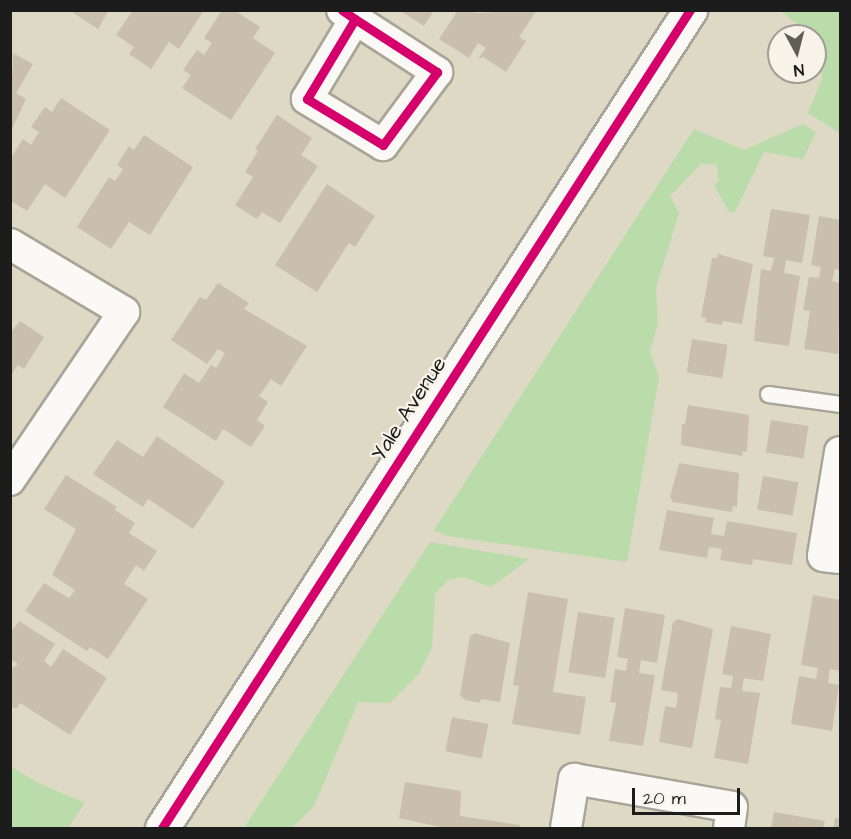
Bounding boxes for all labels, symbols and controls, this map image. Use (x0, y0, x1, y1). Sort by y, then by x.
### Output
north arrow (767, 24, 827, 84)
text: N (793, 58, 805, 81)
street label: Yale Avenue (366, 352, 452, 466)
scale bar (635, 776, 743, 814)
text: 20 m (643, 786, 686, 811)

